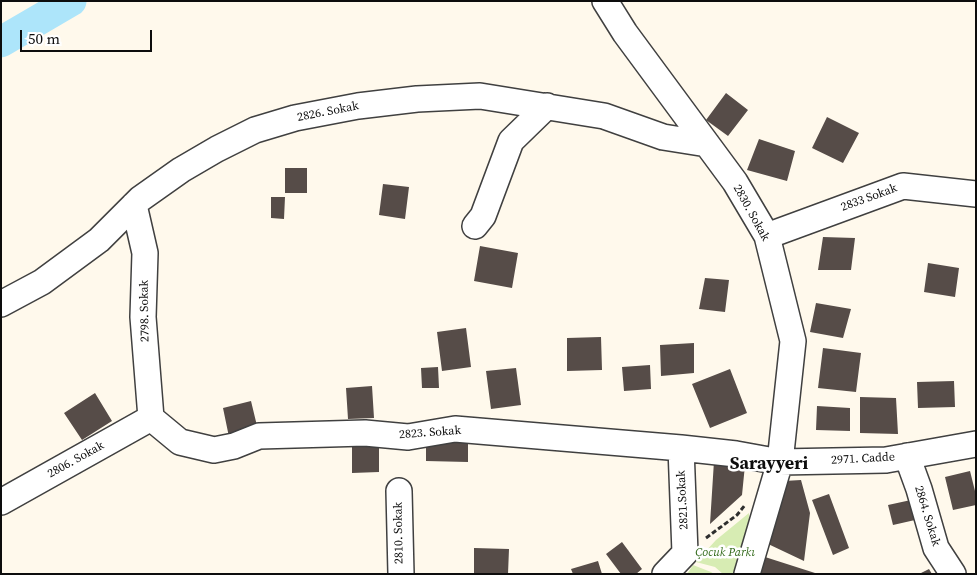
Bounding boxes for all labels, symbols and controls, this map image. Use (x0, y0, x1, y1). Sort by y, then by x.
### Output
scale bar (22, 20, 155, 52)
text: 50 m (28, 28, 60, 49)
street label: 2826. Sokak (296, 99, 360, 125)
street label: 2833 Sokak (839, 181, 899, 215)
street label: 2830. Sokak (730, 182, 772, 244)
street label: 2798. Sokak (137, 280, 153, 342)
street label: 2823. Sokak (398, 424, 462, 442)
street label: 2806. Sokak (45, 439, 107, 481)
street label: 2971. Cadde (831, 450, 895, 468)
district label: Sarayyeri (730, 453, 808, 475)
street label: 2821.Sokak (674, 470, 692, 530)
street label: 2864. Sokak (911, 484, 943, 548)
street label: 2810. Sokak (391, 502, 407, 564)
park label: Çocuk Parkı (695, 546, 755, 560)

